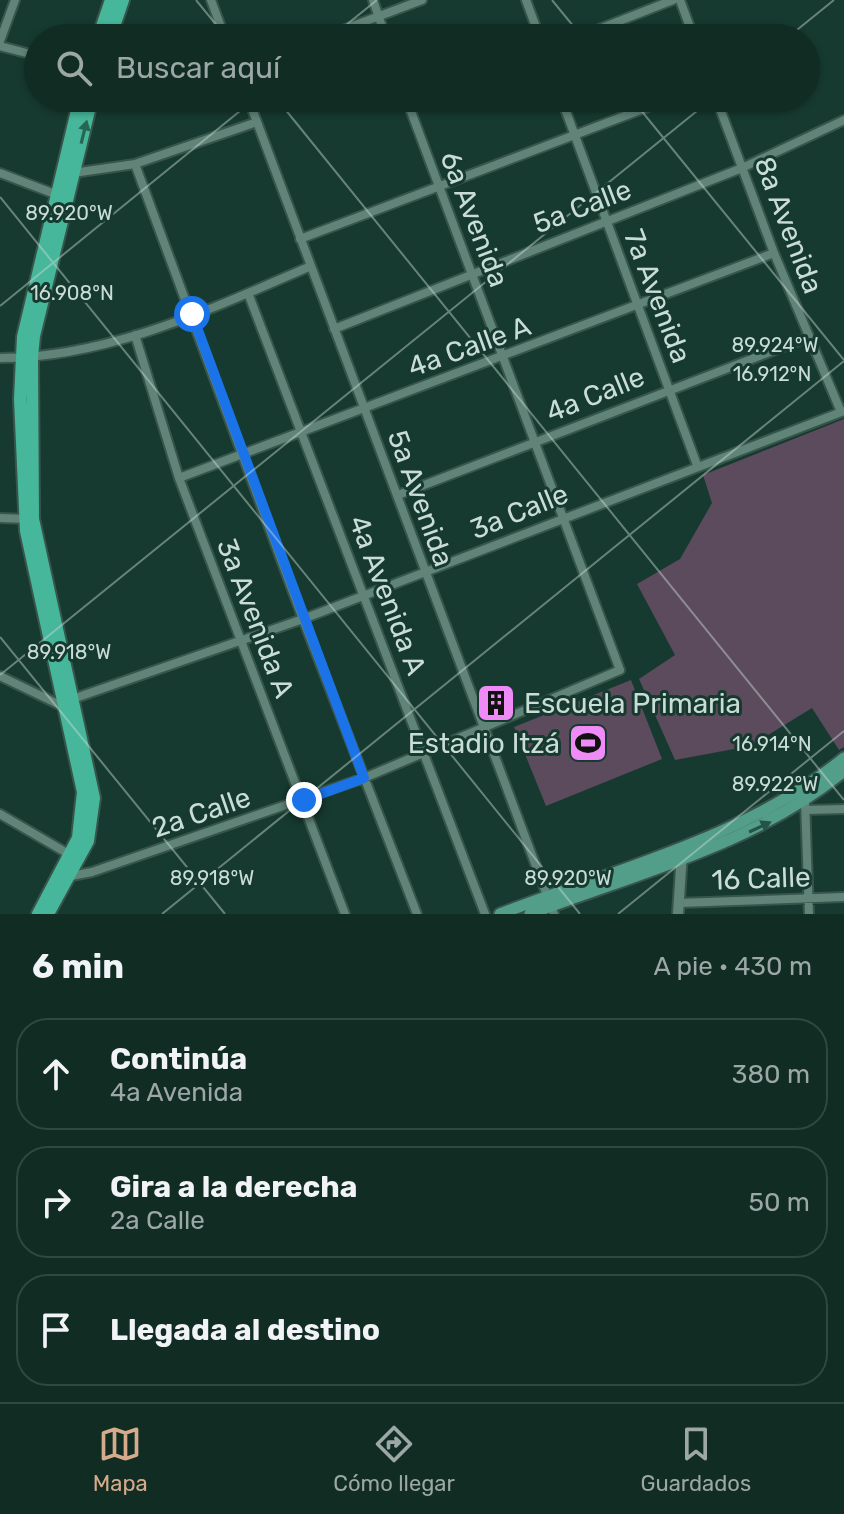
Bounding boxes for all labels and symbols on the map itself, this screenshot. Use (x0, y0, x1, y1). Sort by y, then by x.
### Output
one-way arrow (78, 119, 91, 144)
street label: 6a Avenida (434, 147, 516, 292)
street label: 8a Avenida (747, 152, 830, 298)
street label: 5a Calle (528, 173, 636, 240)
text: 89.920°W (25, 201, 113, 225)
street label: 7a Avenida (617, 225, 698, 368)
text: 16.908°N (30, 281, 114, 305)
route start (174, 296, 210, 332)
street label: 4a Calle A (403, 309, 535, 384)
text: 89.924°W (731, 333, 819, 357)
street label: 4a Calle (541, 360, 649, 429)
text: 16.912°N (733, 362, 811, 386)
street label: 5a Avenida (381, 426, 460, 571)
street label: 3a Calle (465, 477, 573, 546)
street label: 4a Avenida A (342, 511, 433, 680)
street label: 3a Avenida A (210, 534, 301, 703)
text: 89.918°W (27, 640, 111, 664)
building icon: Escuela Primaria (475, 682, 517, 724)
place label: Escuela Primaria (524, 687, 741, 720)
sports icon: Estadio Itzá (567, 722, 609, 764)
place label: Estadio Itzá (408, 727, 560, 760)
text: 16.914°N (732, 732, 812, 756)
text: 89.922°W (732, 772, 818, 796)
street label: 2a Calle (147, 780, 255, 845)
route end (286, 782, 322, 818)
one-way arrow (748, 820, 772, 834)
street label: 16 Calle (711, 860, 811, 897)
text: 89.918°W (170, 866, 254, 890)
text: 89.920°W (524, 866, 612, 890)

